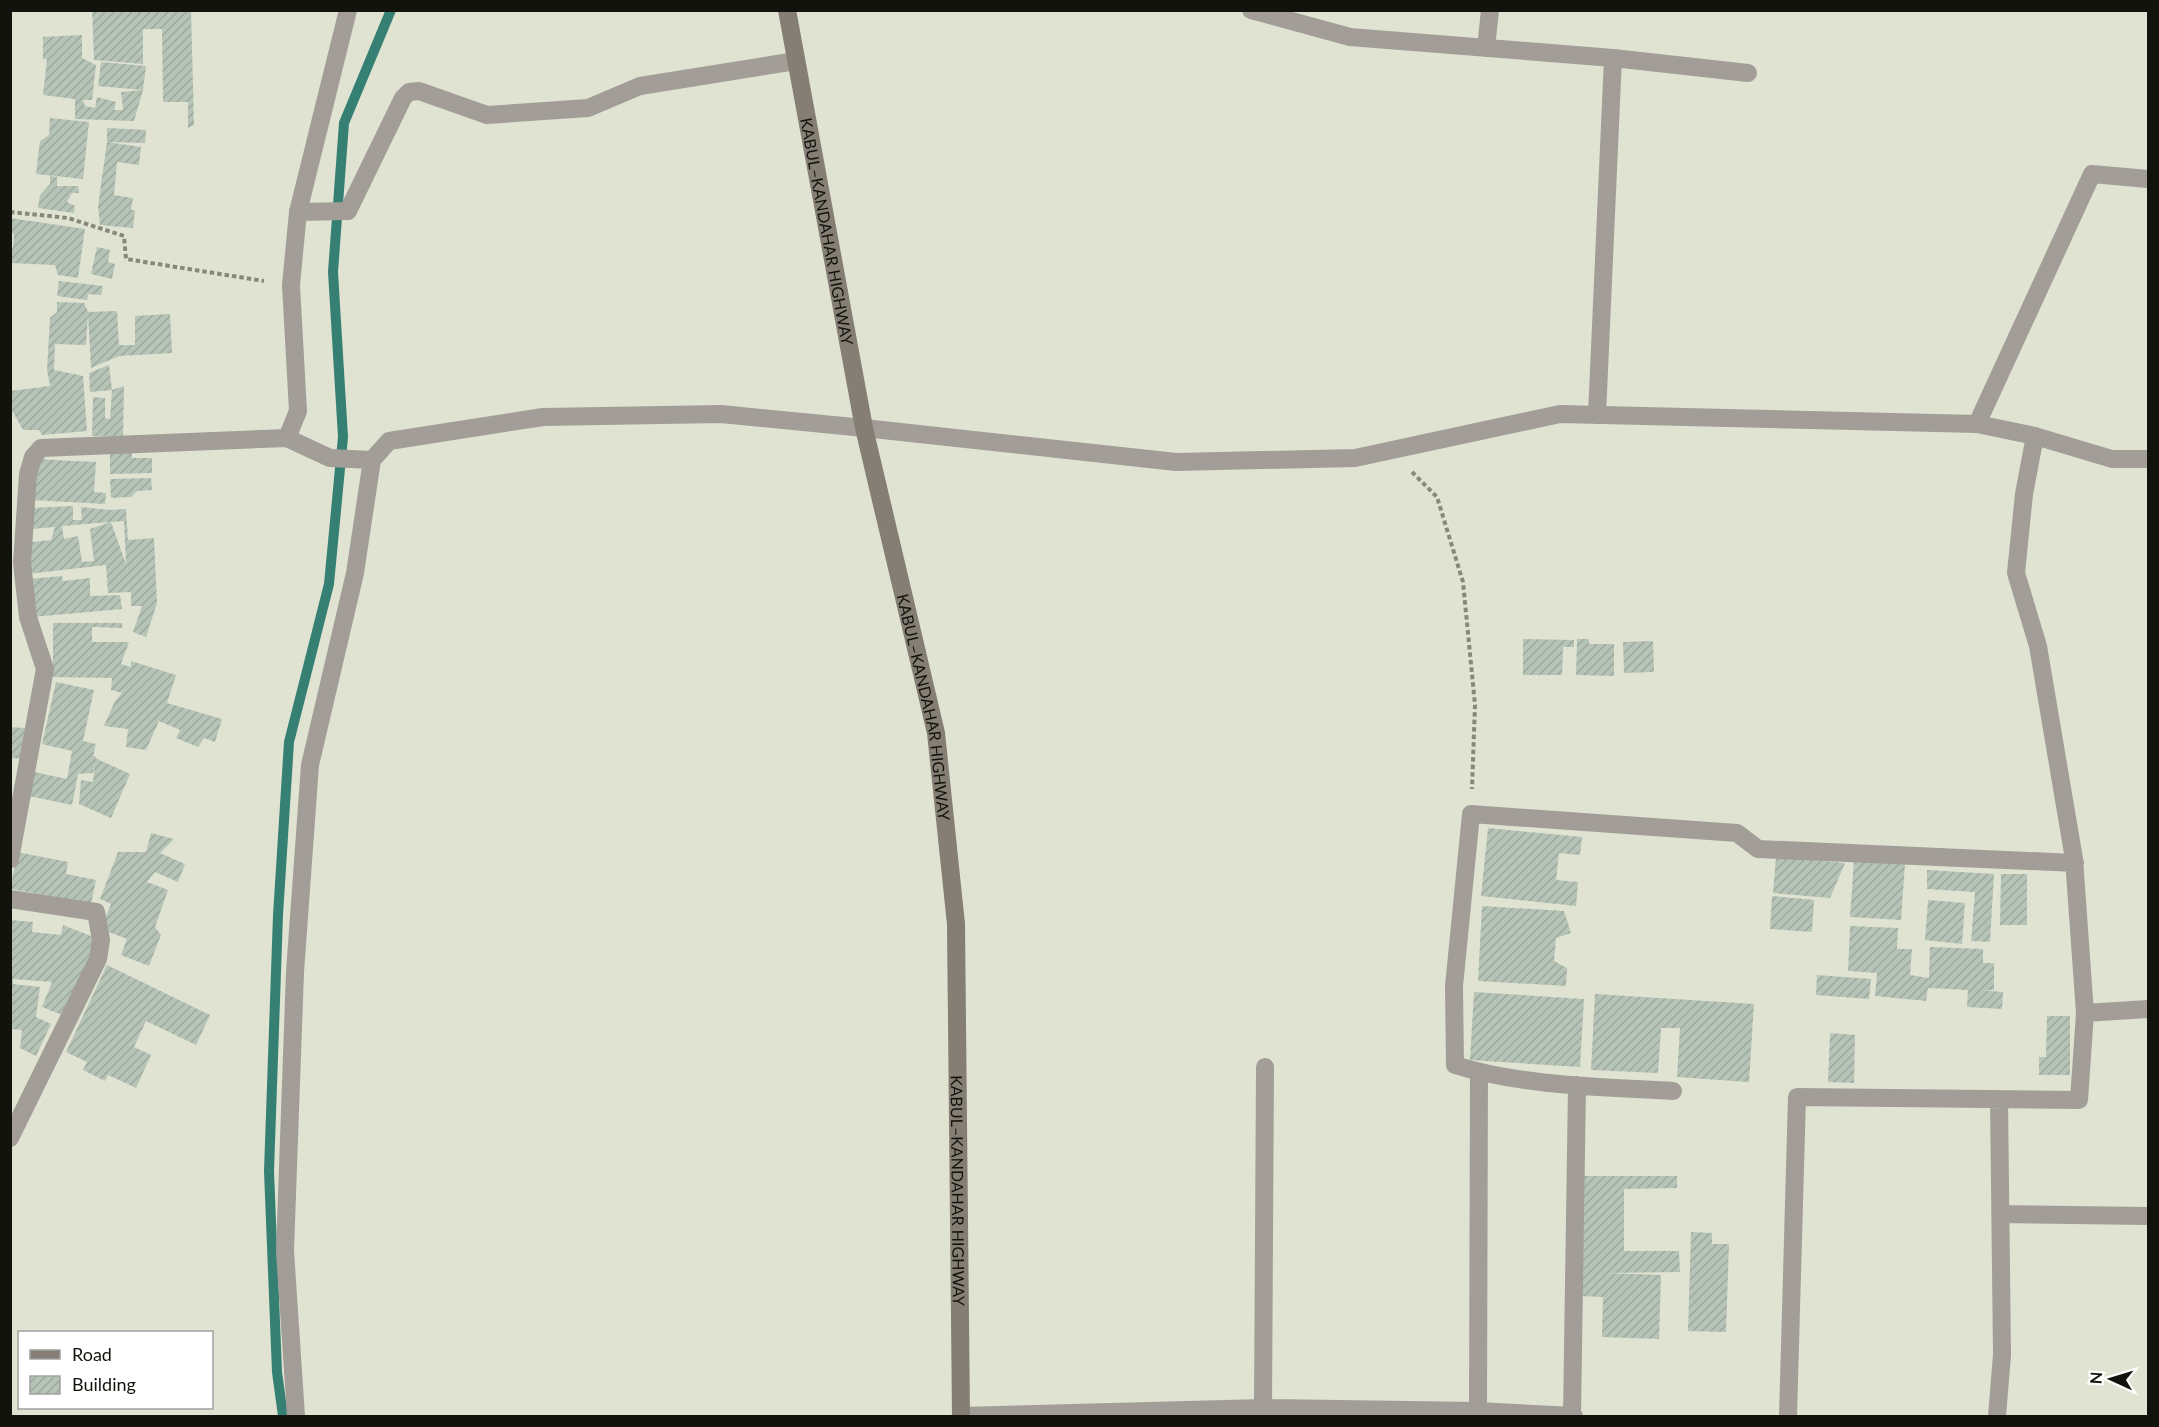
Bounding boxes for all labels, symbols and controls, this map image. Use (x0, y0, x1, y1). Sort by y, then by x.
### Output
street label: KABUL–KANDAHAR HIGHWAY (798, 116, 858, 347)
street label: KABUL–KANDAHAR HIGHWAY (894, 592, 955, 822)
street label: KABUL–KANDAHAR HIGHWAY (948, 1075, 969, 1306)
legend (18, 1331, 213, 1409)
text: Road (72, 1343, 112, 1365)
north arrow (2081, 1349, 2141, 1409)
text: N (2086, 1371, 2105, 1385)
text: Building (72, 1373, 136, 1395)

